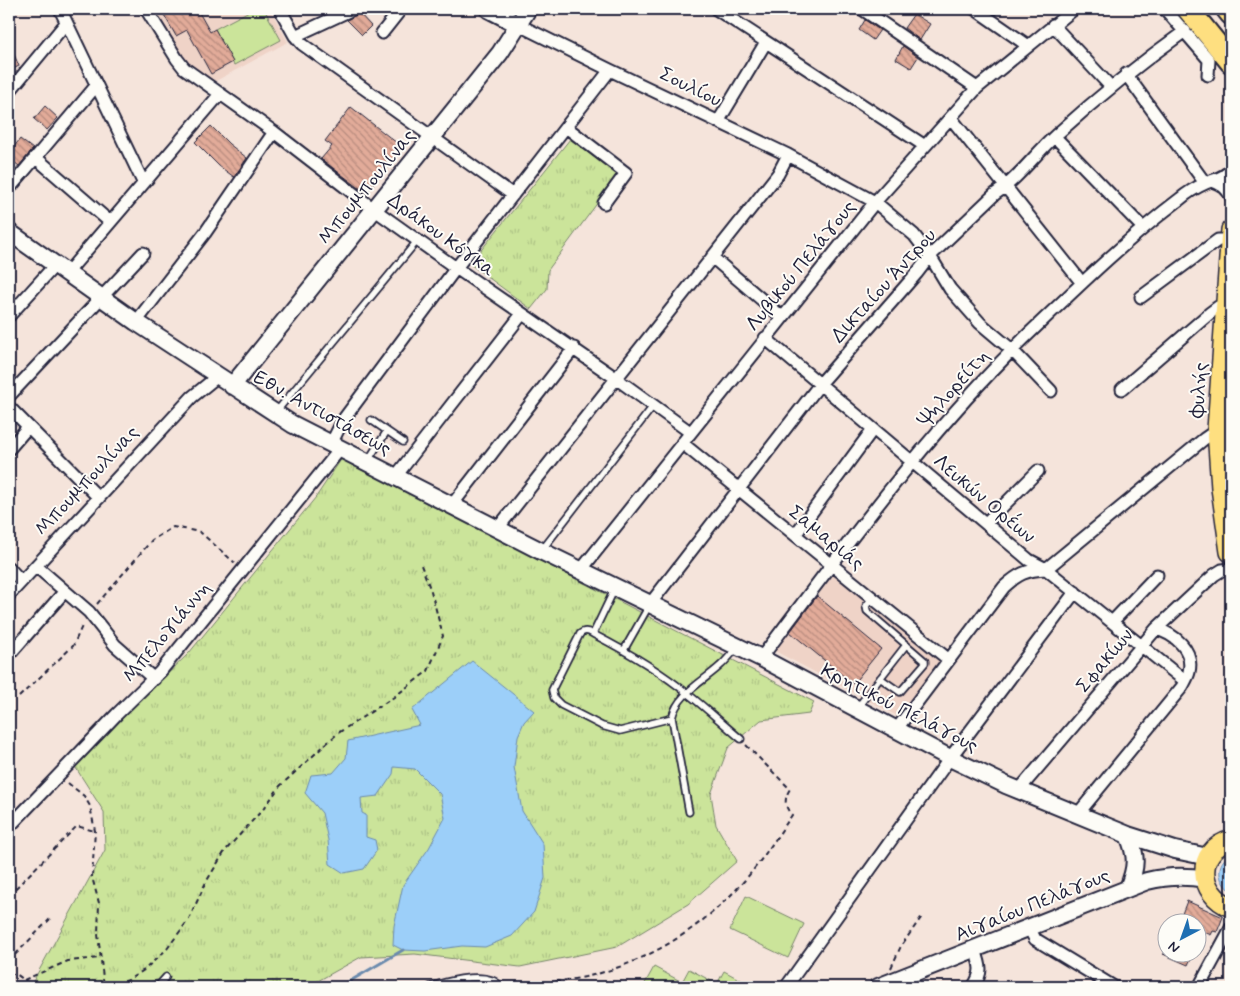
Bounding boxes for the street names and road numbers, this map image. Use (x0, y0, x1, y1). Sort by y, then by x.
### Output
street label: Σουλίου (655, 61, 726, 114)
street label: Μπουμπουλίνας (312, 123, 422, 251)
street label: Δράκου Κόγκα (382, 187, 501, 284)
street label: Λυβικού Πελάγους (740, 194, 863, 337)
street label: Δικταίου Άντρου (825, 223, 943, 349)
street label: Ψηλορείτη (911, 343, 996, 434)
street label: Φυλής (1184, 361, 1215, 420)
street label: Εθν. Αντιστάσεως (248, 364, 396, 463)
street label: Μπουμπουλίνας (29, 420, 145, 542)
street label: Λευκών Ορέων (927, 448, 1041, 550)
street label: Σαμαριάς (782, 499, 870, 577)
street label: Μπελογιάννη (117, 575, 218, 689)
street label: Σφακίων (1070, 623, 1140, 699)
street label: Κρητικού Πελάγους (816, 657, 983, 760)
street label: Αιγαίου Πελάγους (951, 862, 1114, 949)

